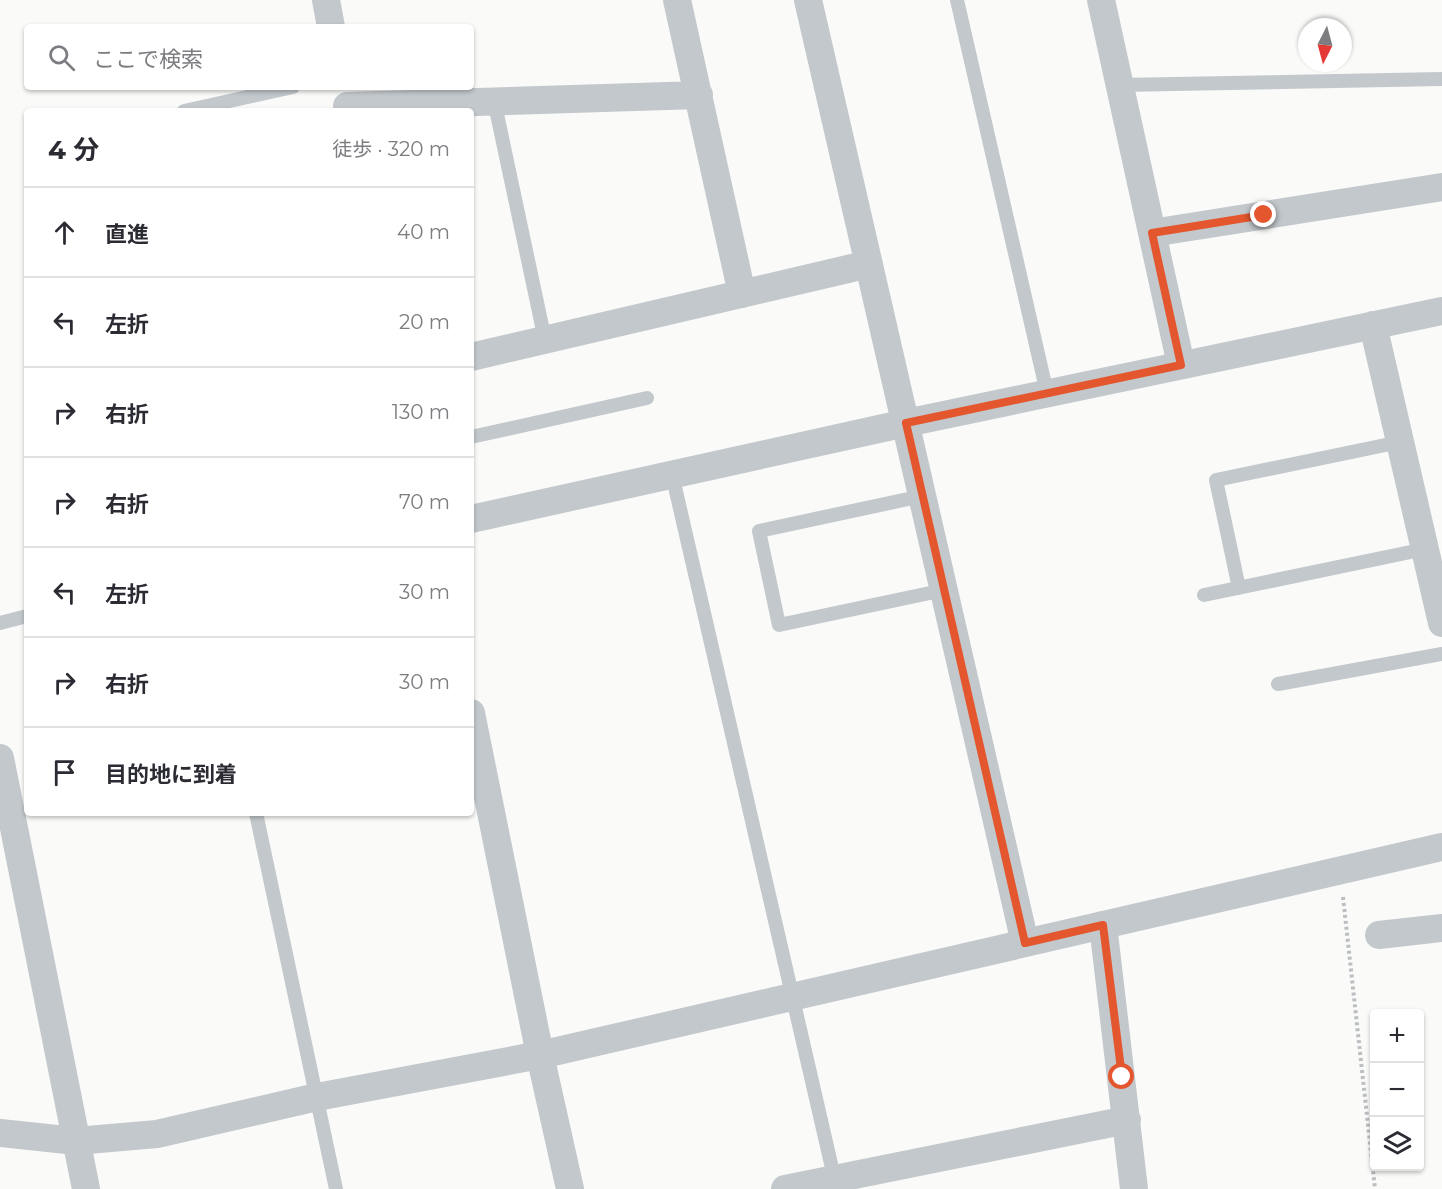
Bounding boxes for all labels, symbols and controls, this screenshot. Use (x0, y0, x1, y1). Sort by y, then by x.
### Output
north arrow (1298, 18, 1352, 72)
search box (24, 24, 474, 90)
icon: search (45, 41, 78, 74)
text: ここで検索 (93, 46, 203, 73)
text: 4 分 (48, 134, 99, 166)
text: 徒歩 · 320 m (332, 137, 450, 161)
route end (1250, 201, 1276, 227)
icon: ahead (48, 216, 81, 249)
text: 40 m (397, 220, 450, 244)
text: 直進 (105, 221, 149, 248)
icon: left (48, 306, 81, 339)
text: 20 m (399, 310, 450, 334)
text: 左折 (105, 311, 149, 338)
icon: right (48, 396, 81, 429)
text: 130 m (392, 400, 450, 424)
text: 右折 (105, 401, 149, 428)
icon: right (48, 486, 81, 519)
text: 70 m (399, 490, 450, 514)
text: 右折 (105, 491, 149, 518)
icon: left (48, 576, 81, 609)
text: 30 m (399, 580, 450, 604)
text: 左折 (105, 581, 149, 608)
icon: right (48, 666, 81, 699)
text: 30 m (399, 670, 450, 694)
text: 右折 (105, 671, 149, 698)
icon: arrive (48, 756, 81, 789)
text: 目的地に到着 (105, 761, 237, 788)
map controls (1370, 1009, 1424, 1171)
button: + (1370, 1009, 1424, 1063)
route start (1108, 1063, 1134, 1089)
button: − (1370, 1063, 1424, 1117)
button: layers (1370, 1117, 1424, 1171)

